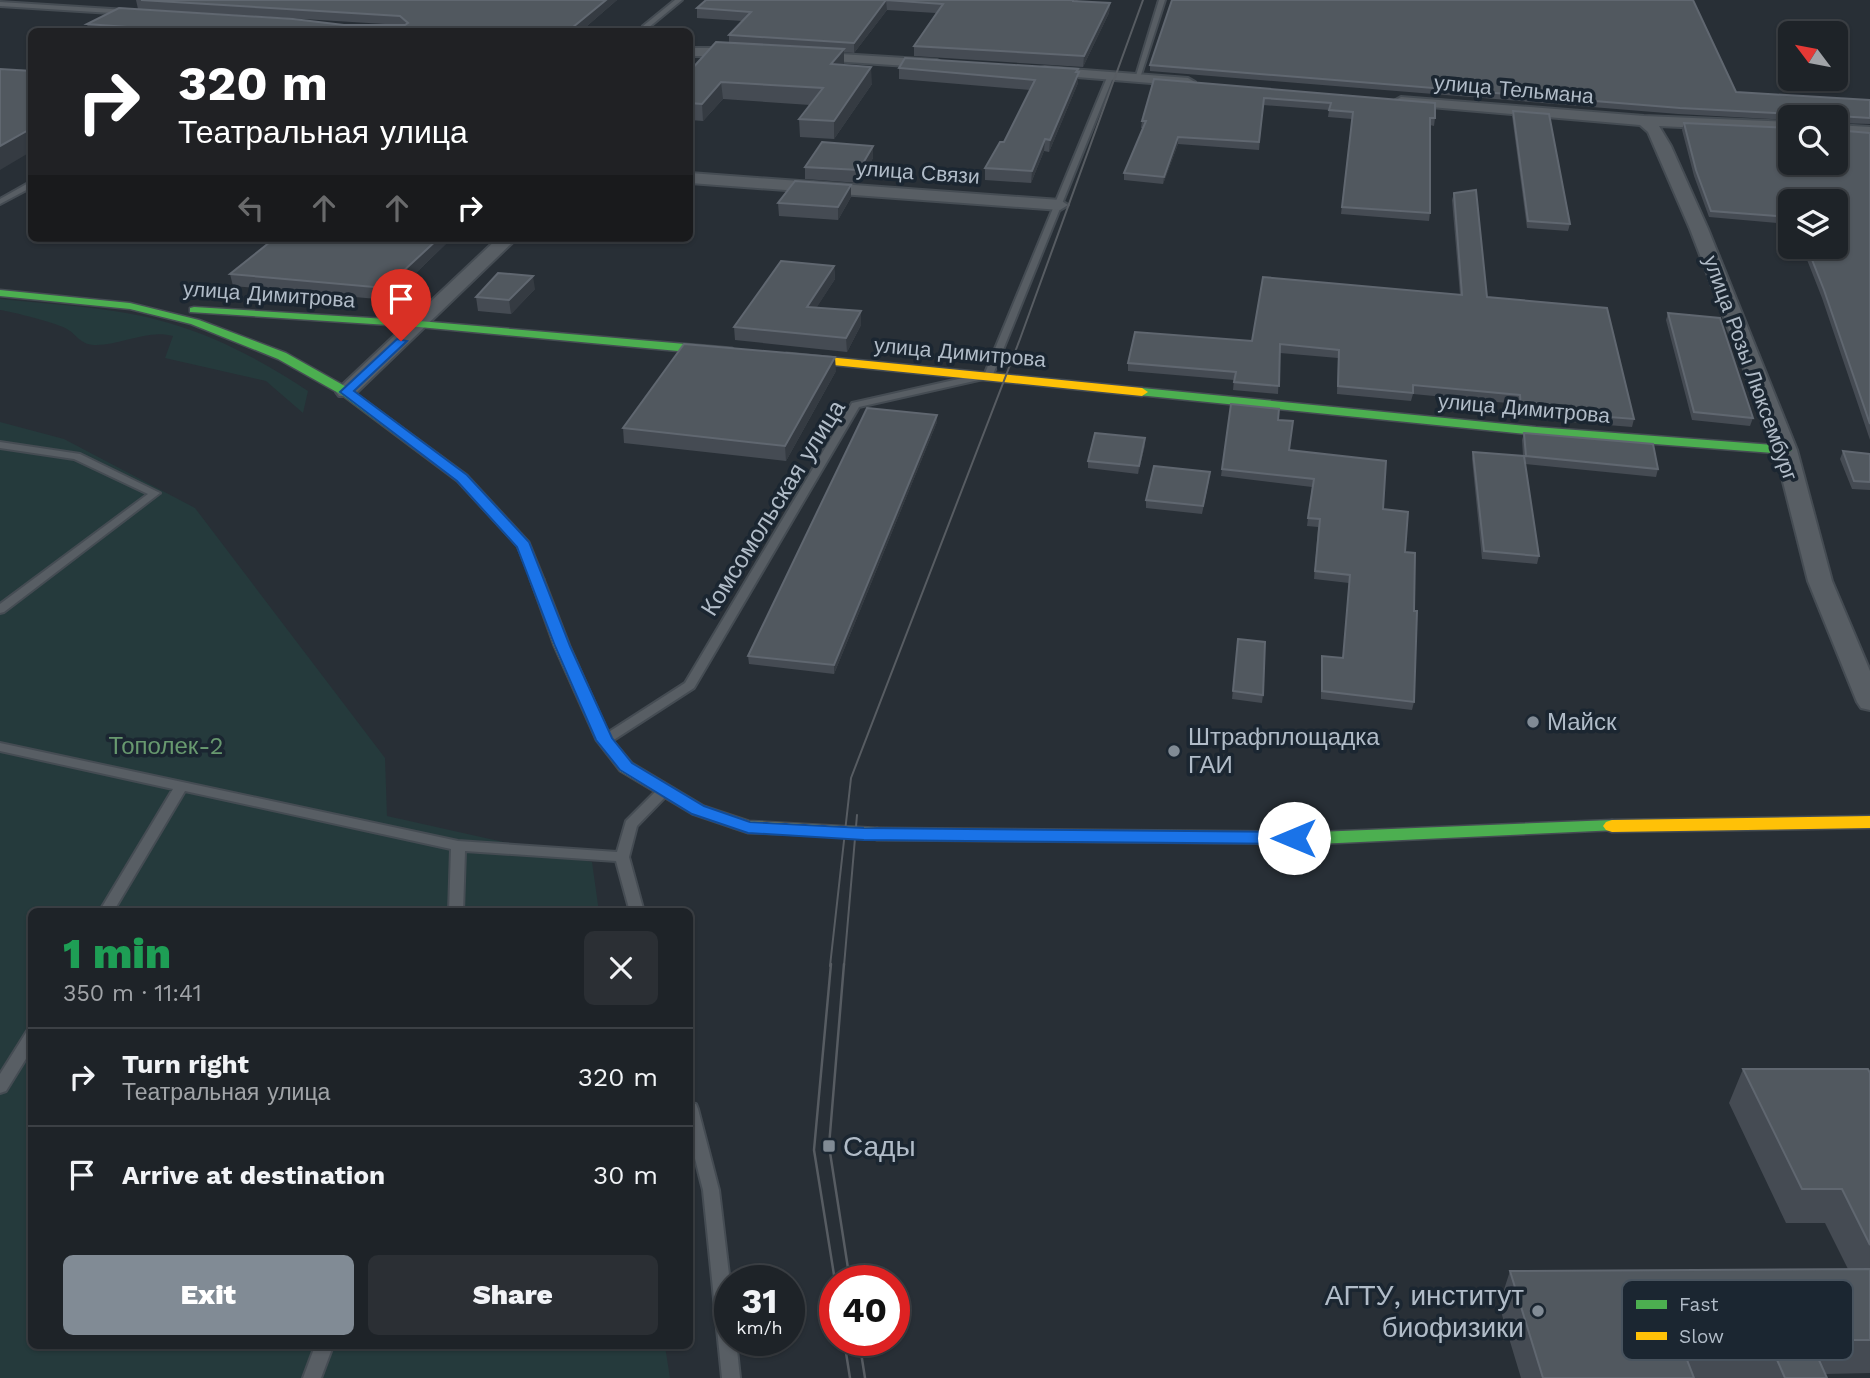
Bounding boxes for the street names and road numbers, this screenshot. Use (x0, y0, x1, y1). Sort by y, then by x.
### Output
street label: улица Тельмана (1433, 70, 1595, 108)
street label: улица Связи (855, 155, 981, 189)
street label: улица Розы Люксембург (1699, 252, 1804, 484)
street label: улица Димитрова (182, 276, 356, 313)
street label: улица Димитрова (873, 332, 1047, 372)
street label: улица Димитрова (1437, 388, 1611, 428)
street label: Комсомольская улица (695, 395, 851, 621)

